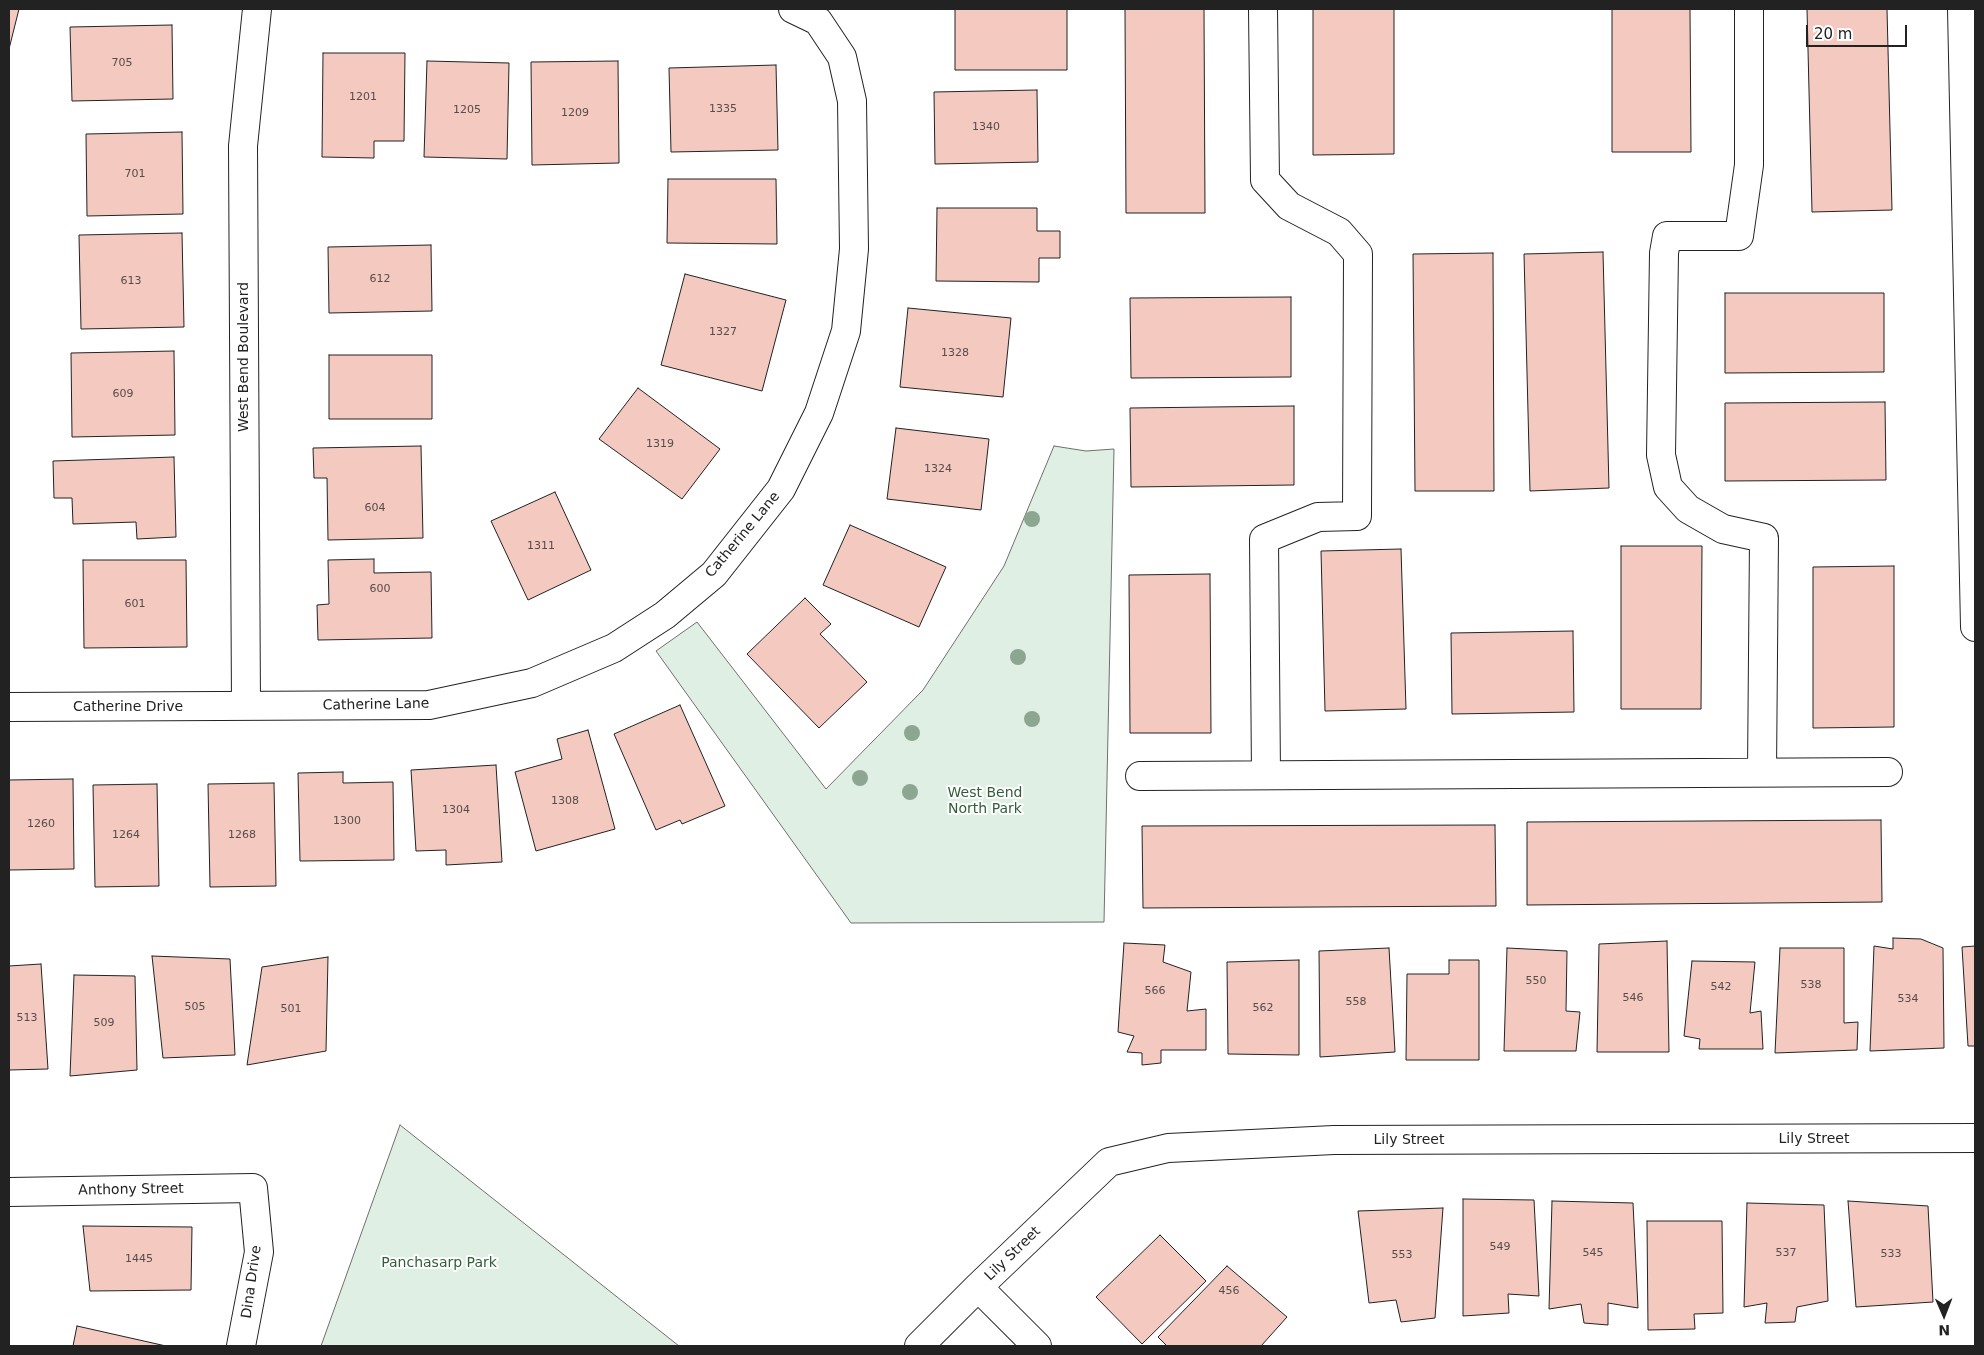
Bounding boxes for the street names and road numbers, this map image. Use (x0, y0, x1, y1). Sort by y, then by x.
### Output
street label: West Bend Boulevard (236, 282, 252, 432)
street label: Catherine Lane (702, 489, 784, 581)
street label: Catherine Lane (322, 696, 430, 714)
street label: Catherine Drive (73, 699, 183, 715)
street label: Lily Street (1779, 1131, 1849, 1147)
street label: Lily Street (1374, 1132, 1444, 1148)
street label: Anthony Street (78, 1181, 184, 1199)
street label: Lily Street (982, 1223, 1044, 1285)
street label: Dina Drive (239, 1244, 265, 1320)

